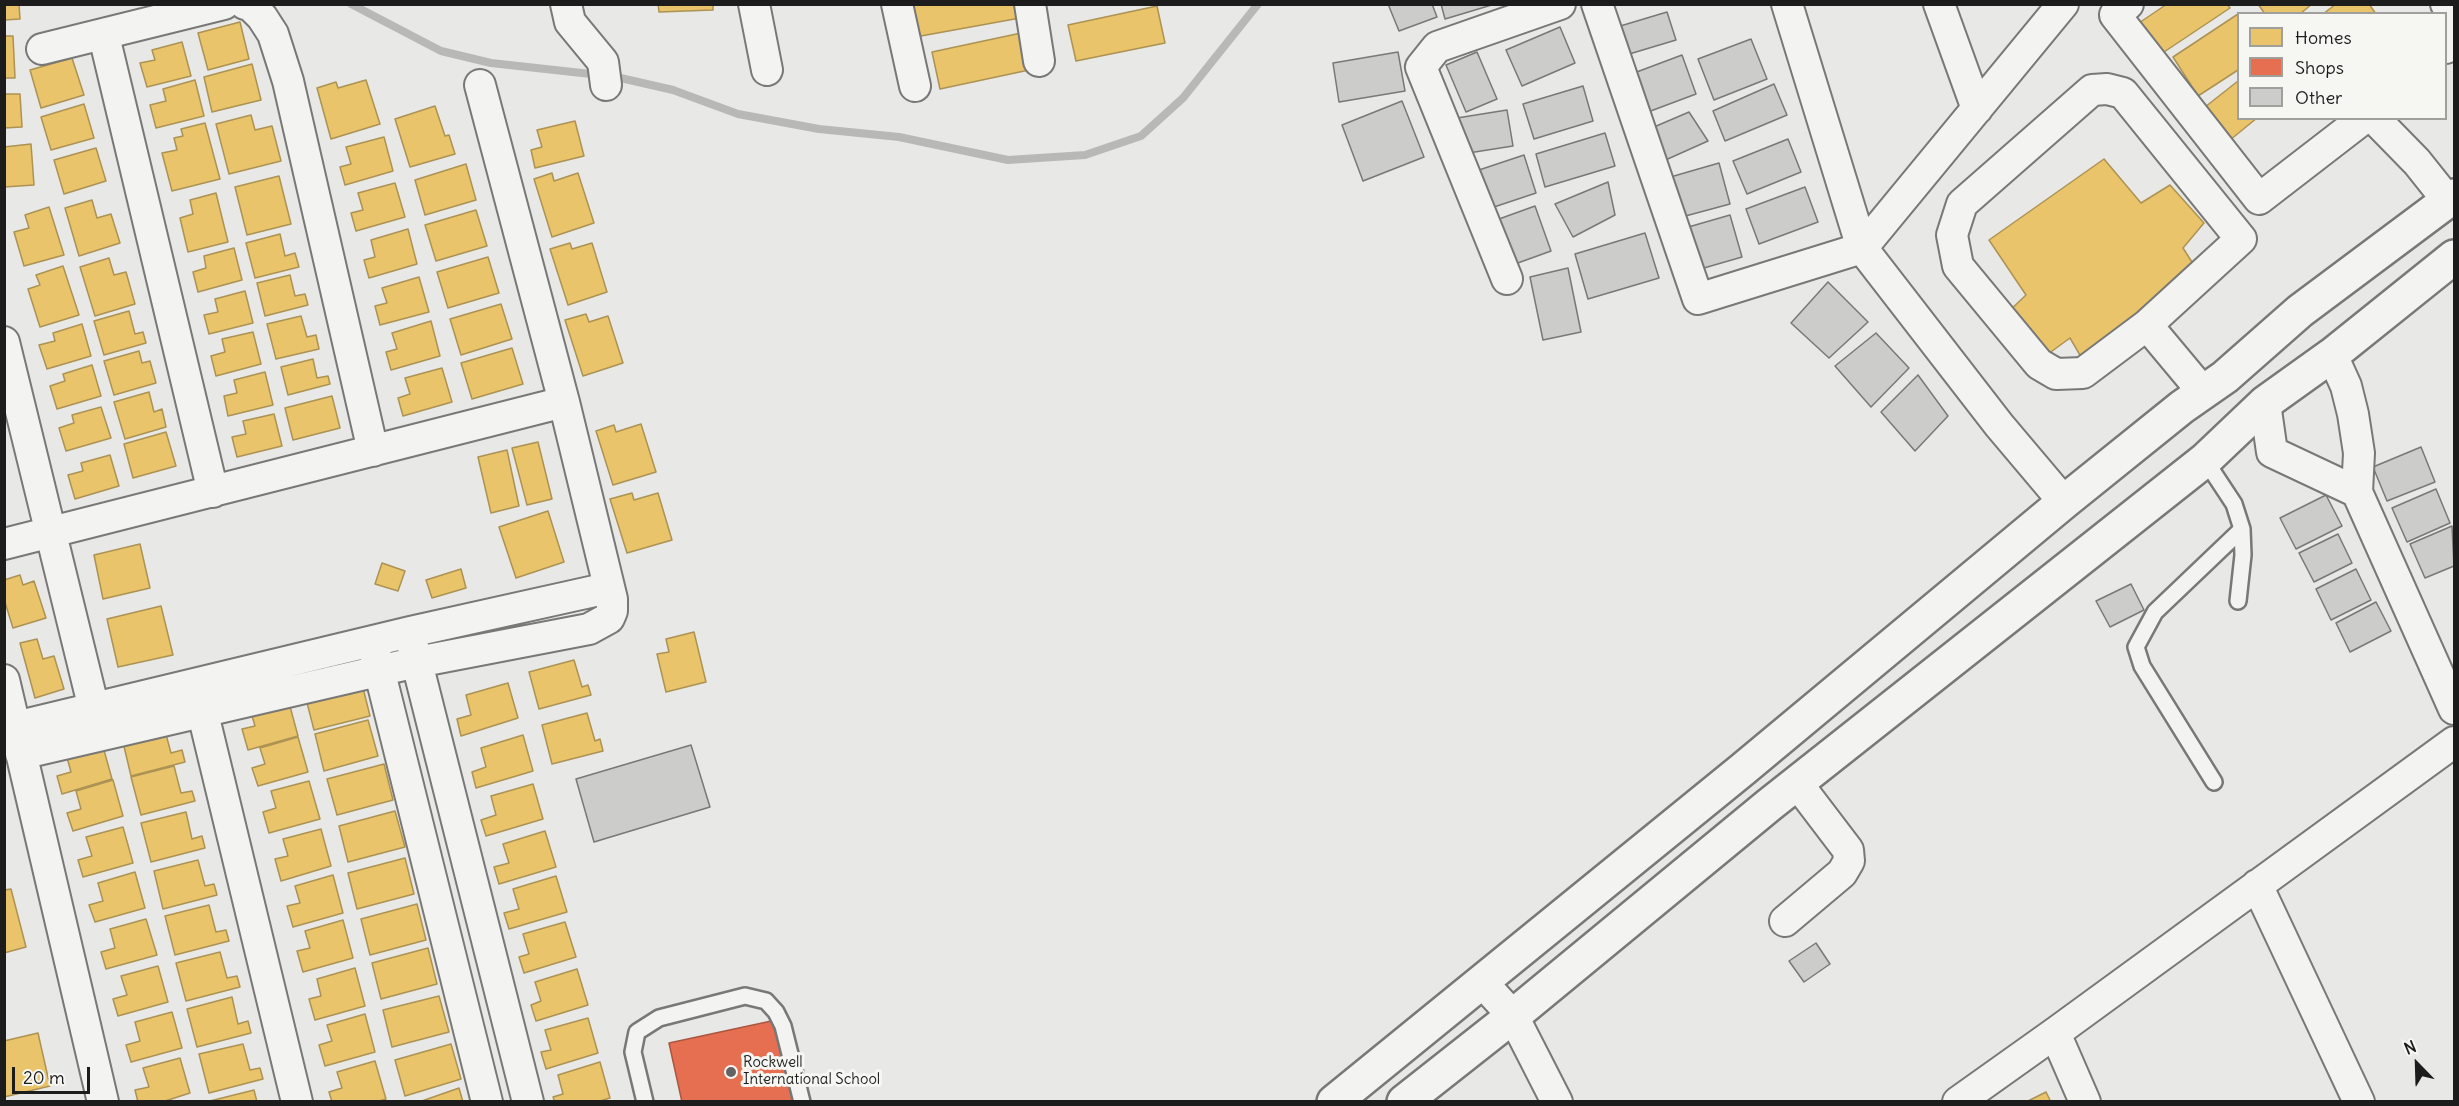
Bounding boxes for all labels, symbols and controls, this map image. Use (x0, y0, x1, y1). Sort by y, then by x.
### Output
legend (2237, 12, 2447, 120)
text: Homes (2295, 26, 2352, 49)
text: Shops (2295, 56, 2344, 79)
text: Other (2295, 86, 2342, 109)
north arrow (2387, 1034, 2447, 1094)
text: N (2401, 1036, 2419, 1059)
place label: Rockwell International School (743, 1054, 880, 1089)
scale bar (15, 1055, 93, 1093)
marker: Rockwell International School (724, 1065, 738, 1079)
text: 20 m (23, 1066, 65, 1089)

